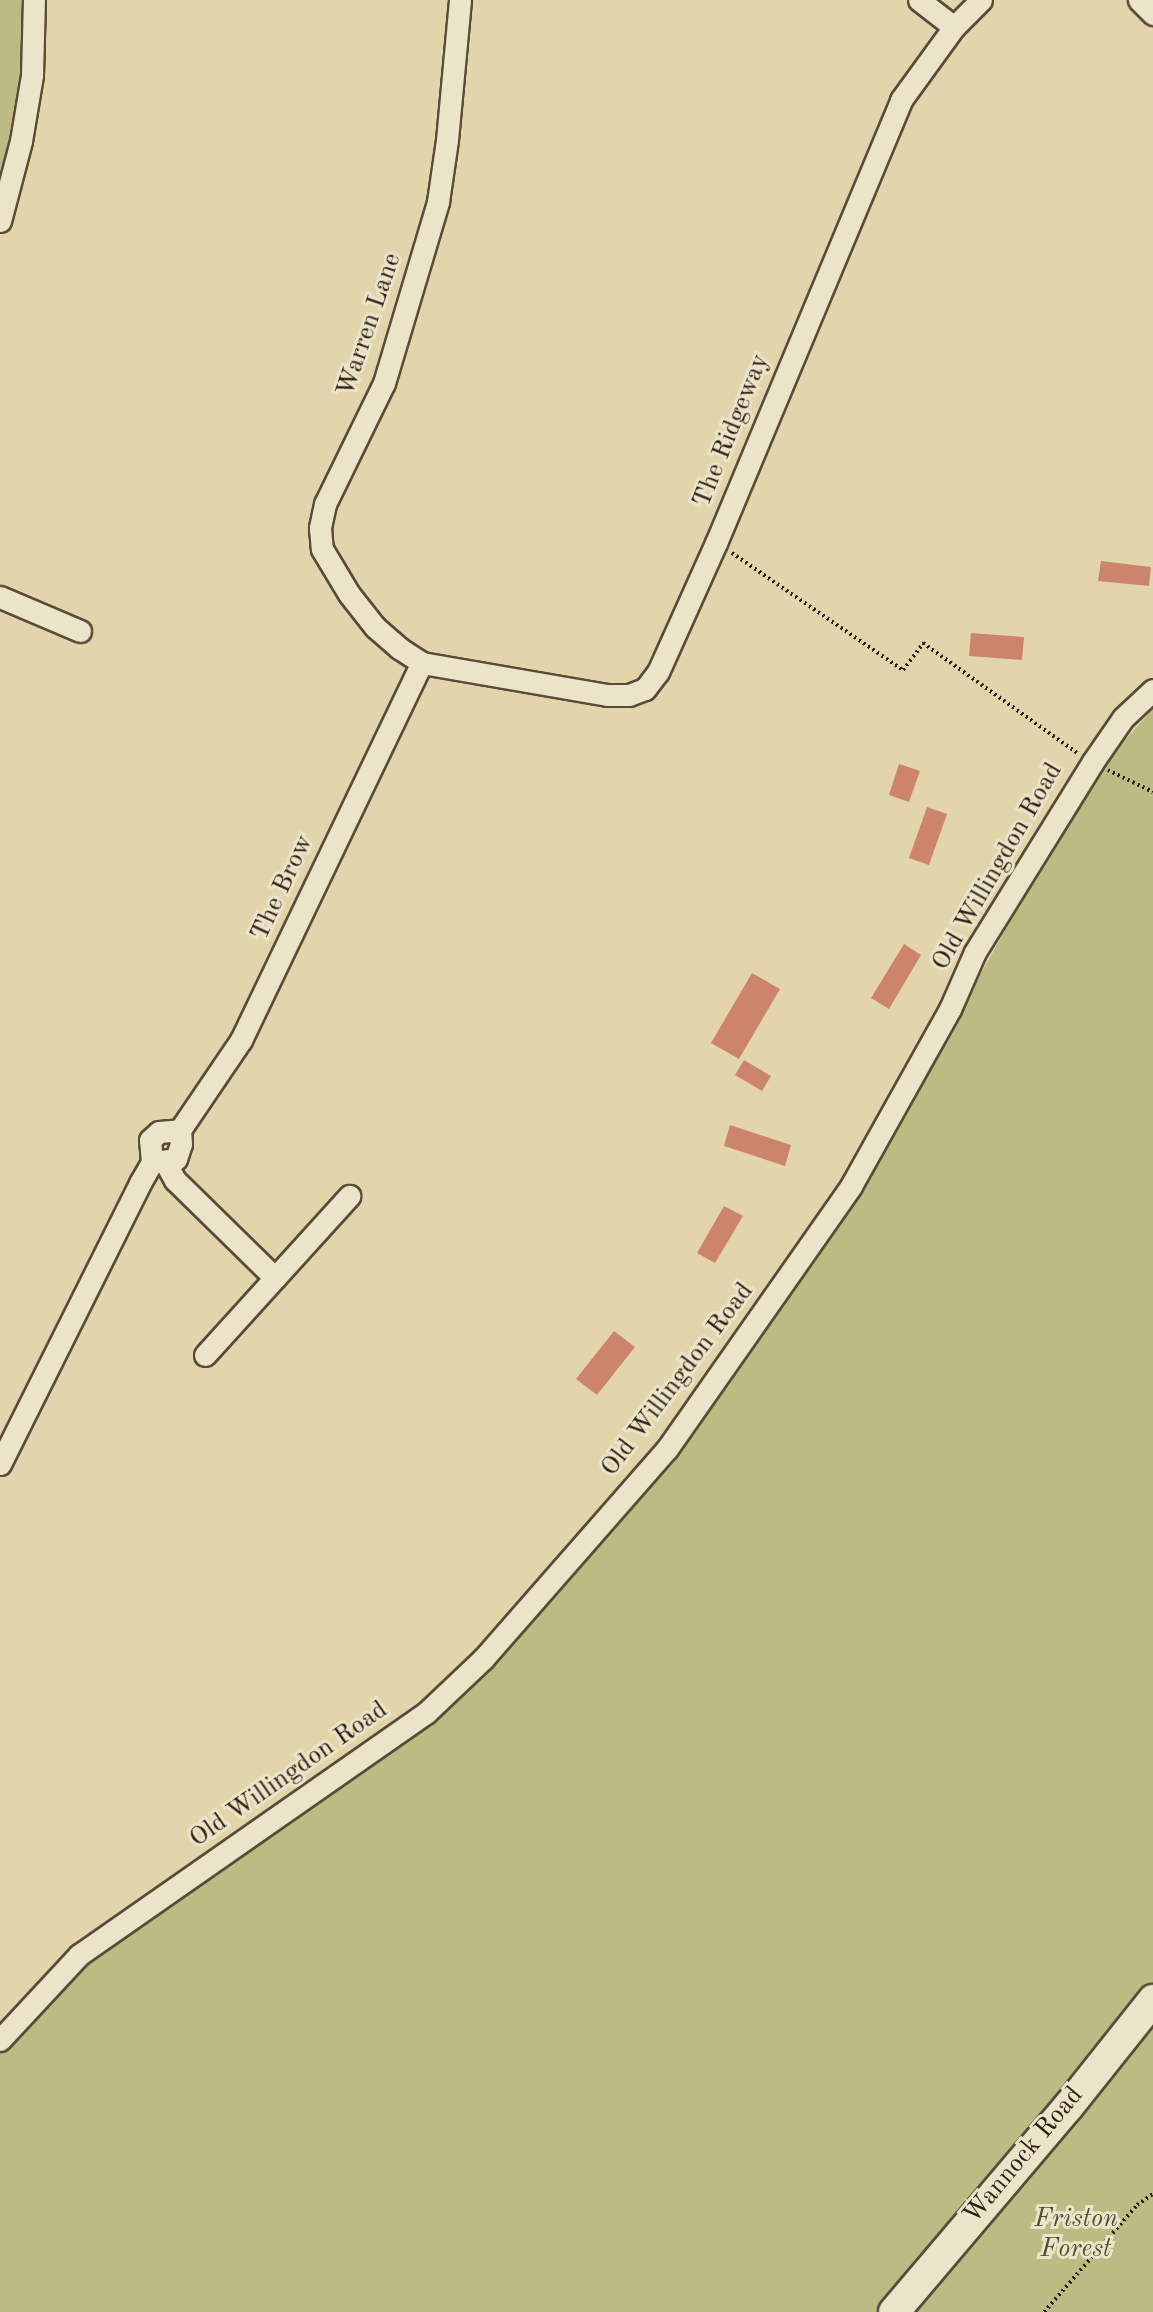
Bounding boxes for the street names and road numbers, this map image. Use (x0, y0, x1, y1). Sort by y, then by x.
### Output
street label: Warren Lane (331, 249, 409, 401)
street label: The Ridgeway (687, 350, 777, 512)
street label: Old Willingdon Road (926, 758, 1070, 976)
street label: The Brow (245, 830, 321, 946)
street label: Old Willingdon Road (595, 1277, 761, 1483)
street label: Old Willingdon Road (184, 1695, 394, 1855)
street label: Wannock Road (958, 2081, 1090, 2231)

